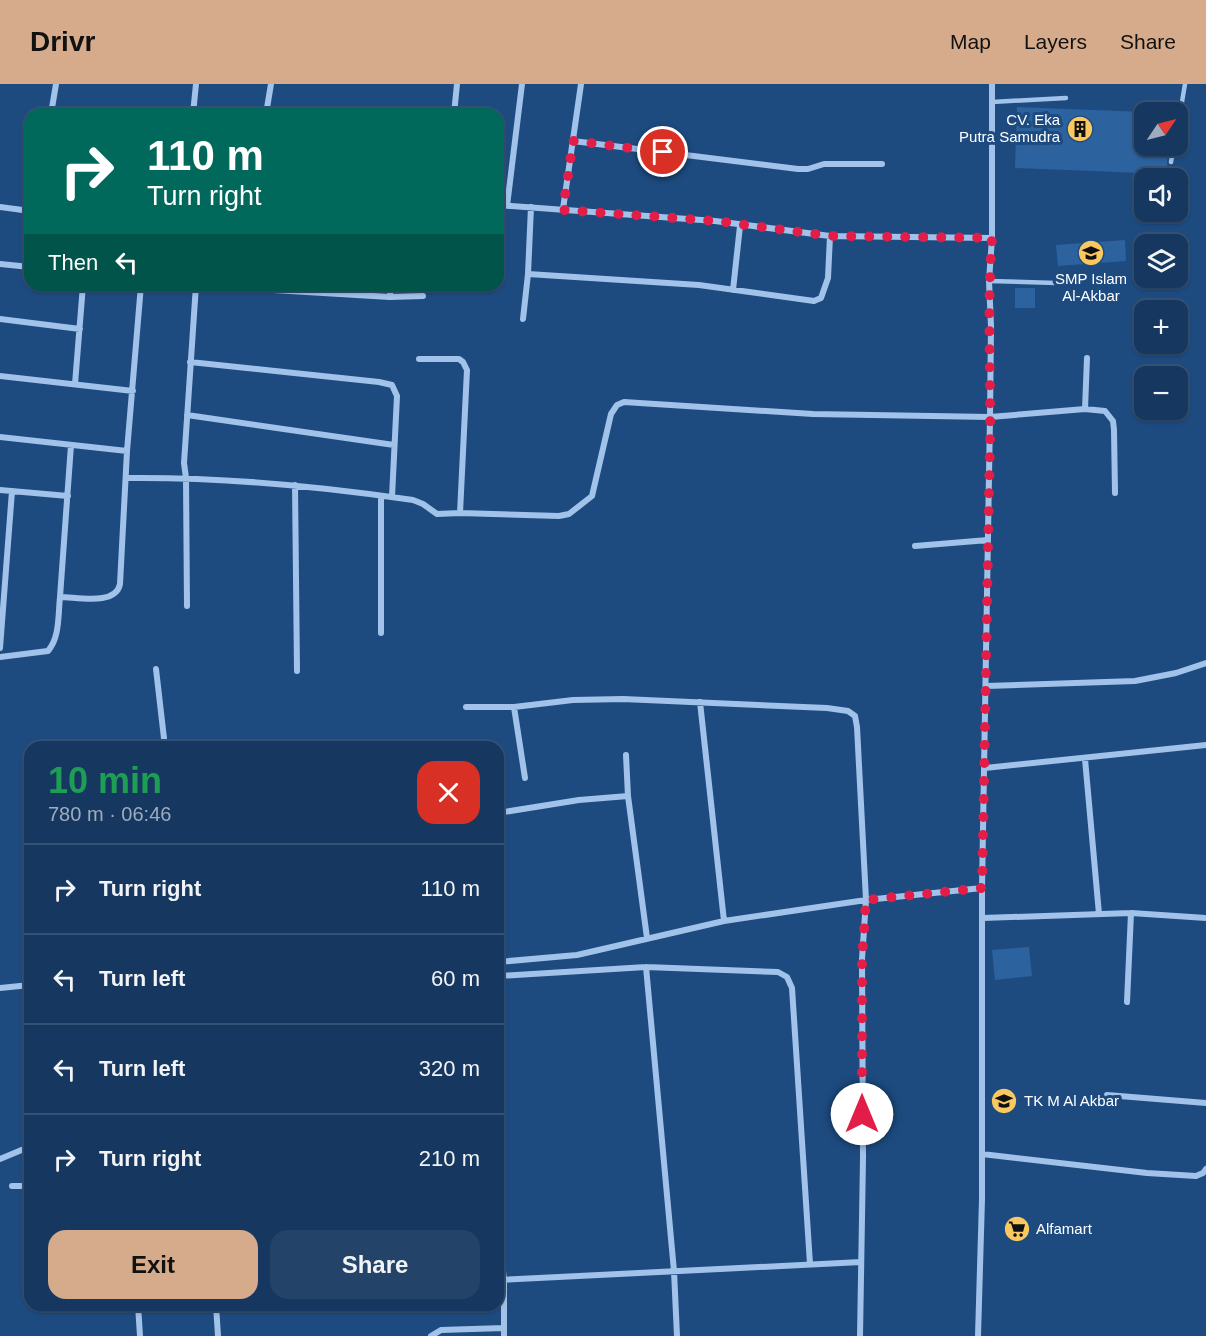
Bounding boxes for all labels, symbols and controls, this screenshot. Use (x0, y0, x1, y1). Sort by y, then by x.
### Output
text: Drivr (30, 26, 95, 57)
text: Map (950, 30, 991, 53)
text: Layers (1024, 30, 1087, 53)
text: Share (1120, 30, 1176, 53)
north arrow (1134, 102, 1188, 156)
map controls (1134, 102, 1188, 420)
place label: CV. Eka Putra Samudra (959, 111, 1061, 145)
building icon: CV. Eka Putra Samudra (1065, 114, 1095, 144)
pin (637, 126, 688, 177)
icon: right (48, 132, 126, 210)
text: 110 m (147, 132, 264, 179)
icon: arrive (646, 135, 679, 168)
button: sound (1134, 168, 1188, 222)
text: Turn right (147, 181, 262, 211)
button: layers (1134, 234, 1188, 288)
school or university icon: SMP Islam Al-Akbar (1076, 238, 1106, 268)
icon: left (110, 246, 143, 279)
text: Then (48, 250, 98, 275)
place label: SMP Islam Al-Akbar (1055, 270, 1127, 304)
button: + (1134, 300, 1188, 354)
button: − (1134, 366, 1188, 420)
text: 10 min (48, 760, 162, 801)
button: close (417, 761, 480, 824)
text: 780 m · 06:46 (48, 803, 171, 825)
icon: right (48, 873, 81, 906)
text: Turn right (99, 876, 201, 901)
text: 110 m (420, 876, 480, 901)
icon: left (48, 963, 81, 996)
text: Turn left (99, 966, 185, 991)
text: 60 m (431, 966, 480, 991)
icon: left (48, 1053, 81, 1086)
text: Turn left (99, 1056, 185, 1081)
text: 320 m (419, 1056, 480, 1081)
position arrow (830, 1082, 894, 1146)
school or university icon: TK M Al Akbar (989, 1086, 1019, 1116)
place label: TK M Al Akbar (1024, 1092, 1119, 1109)
icon: right (48, 1143, 81, 1176)
text: Turn right (99, 1146, 201, 1171)
text: 210 m (419, 1146, 480, 1171)
supermarket icon: Alfamart (1002, 1214, 1032, 1244)
place label: Alfamart (1036, 1220, 1093, 1237)
button: Exit (48, 1230, 258, 1299)
button: Share (270, 1230, 480, 1299)

